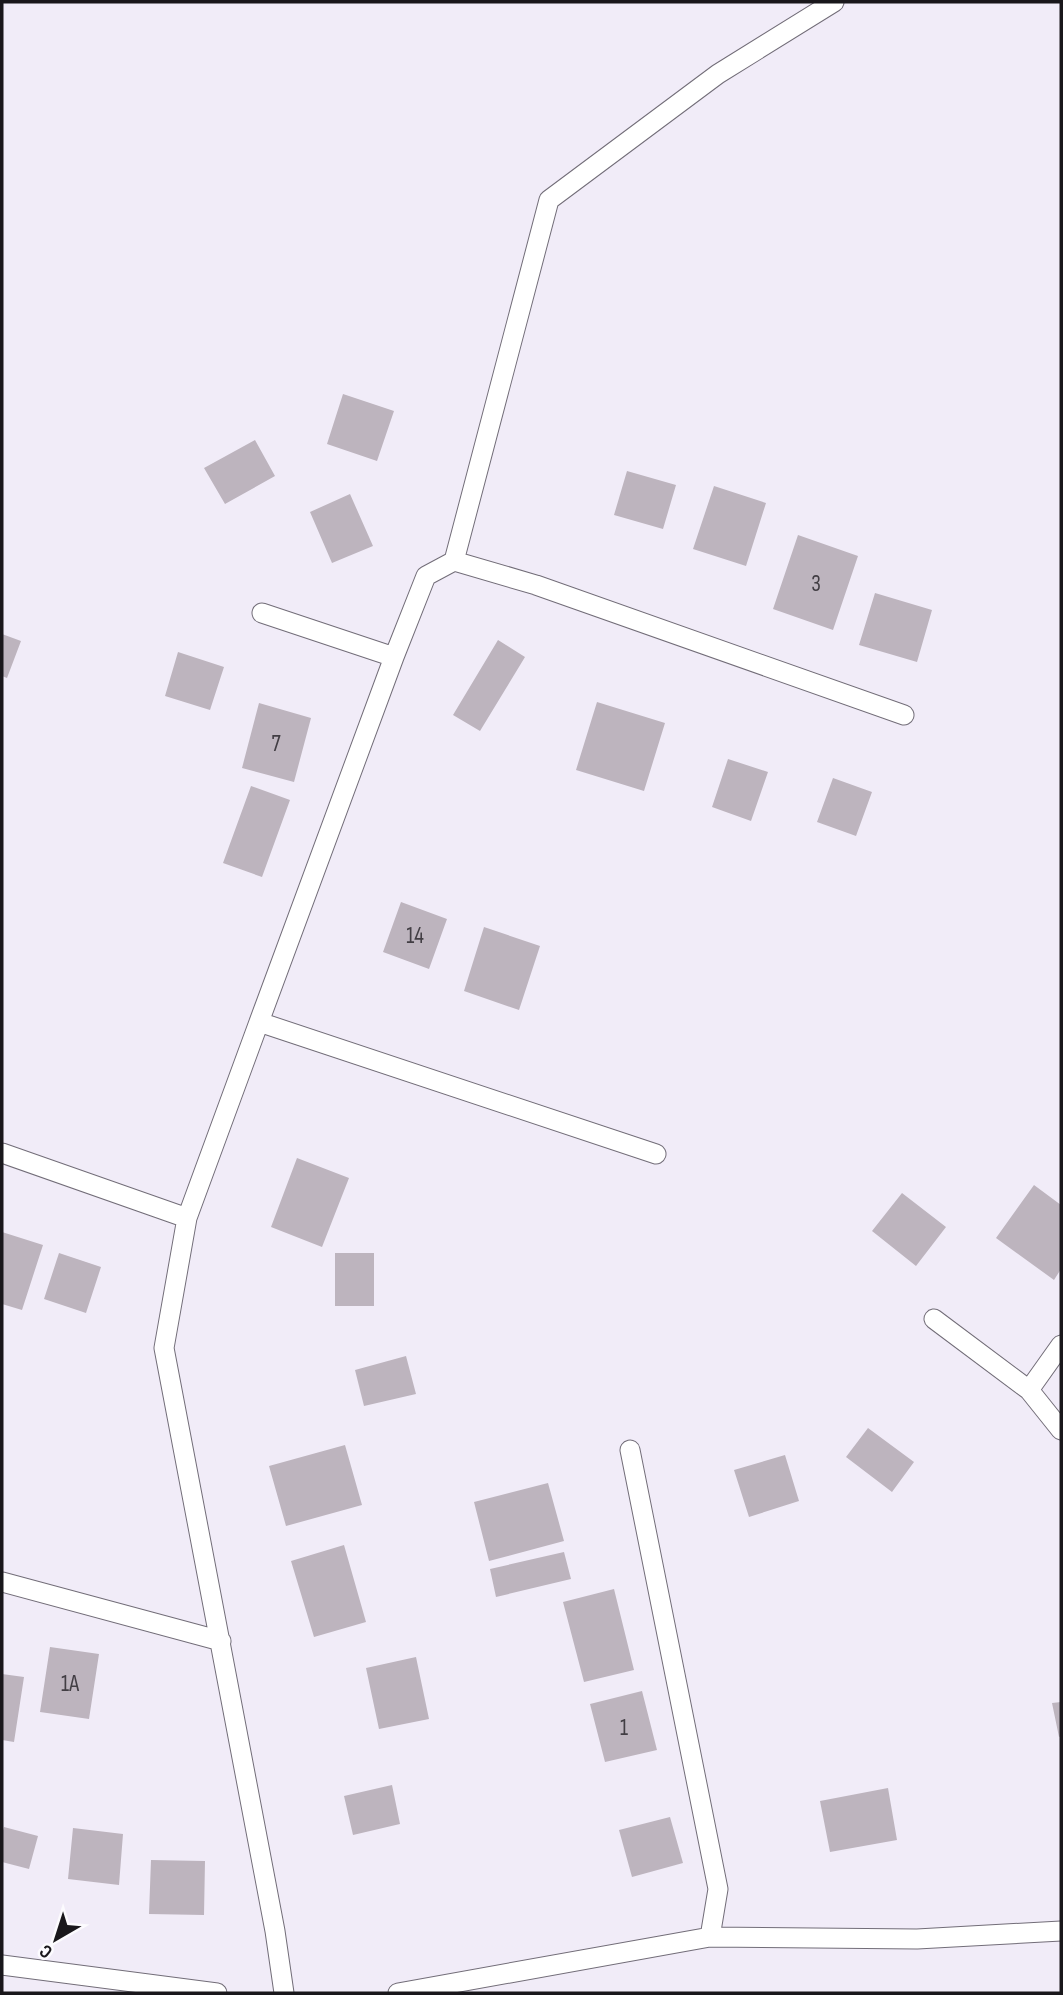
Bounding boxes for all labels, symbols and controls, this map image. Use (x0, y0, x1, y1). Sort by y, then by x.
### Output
house number: 3 (811, 570, 821, 598)
house number: 7 (271, 730, 281, 758)
house number: 14 (406, 922, 424, 950)
house number: 1А (61, 1670, 79, 1698)
house number: 1 (620, 1714, 628, 1742)
north arrow (21, 1904, 91, 1974)
text: С (35, 1939, 57, 1963)

